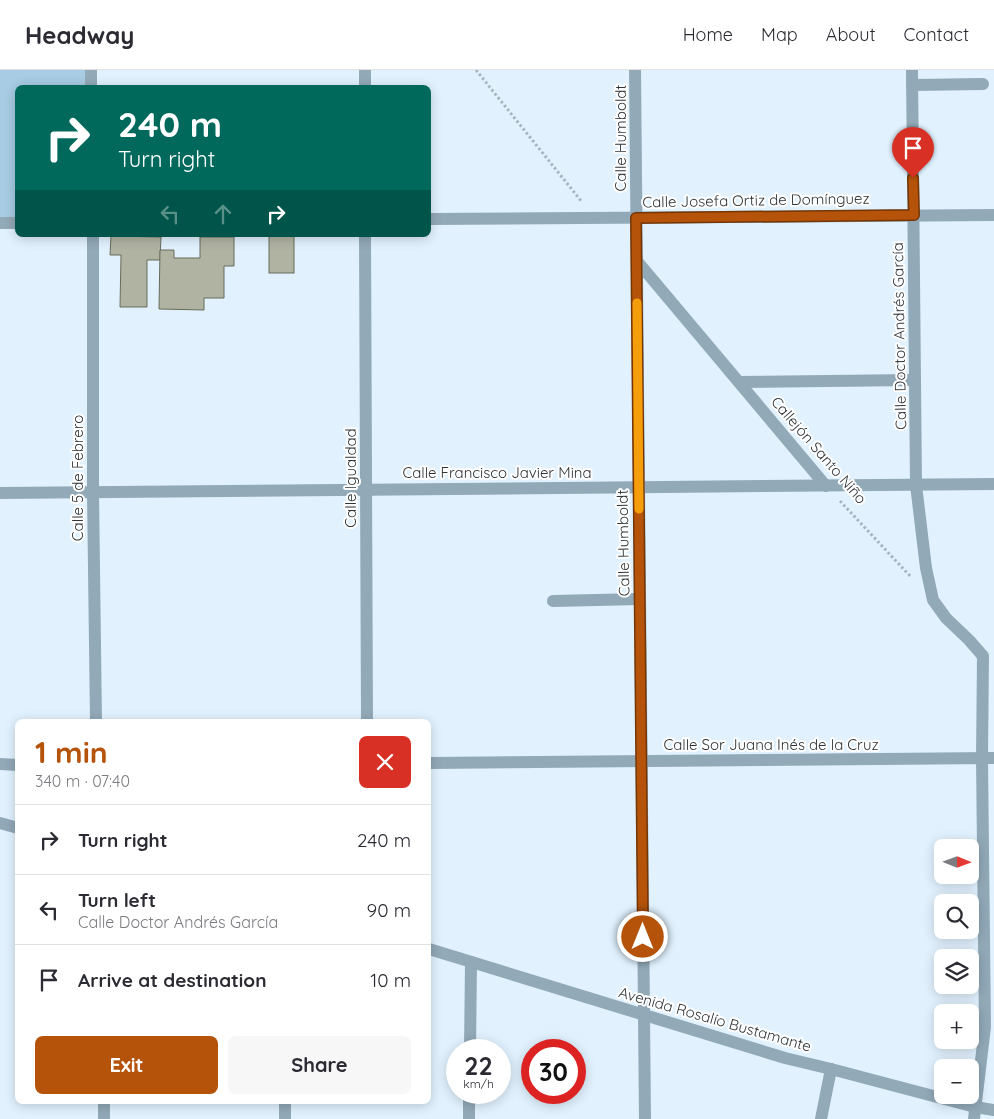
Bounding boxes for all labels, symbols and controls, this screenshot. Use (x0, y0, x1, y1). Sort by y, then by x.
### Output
text: Headway (25, 20, 134, 50)
text: Home (683, 23, 733, 46)
text: Map (761, 23, 798, 46)
text: About (826, 23, 876, 46)
text: Contact (904, 23, 969, 46)
street label: Calle Humboldt (611, 85, 630, 191)
text: 240 m (118, 102, 222, 146)
icon: right (35, 105, 100, 170)
pin (892, 127, 934, 178)
icon: arrive (899, 134, 927, 162)
text: Turn right (118, 145, 215, 173)
street label: Calle Josefa Ortiz de Domínguez (642, 189, 870, 211)
icon: left (156, 200, 184, 228)
icon: ahead (209, 200, 237, 228)
icon: right (262, 200, 290, 228)
street label: Calle Doctor Andrés García (888, 242, 910, 430)
street label: Callejón Santo Niño (767, 392, 871, 508)
street label: Calle 5 de Febrero (68, 415, 87, 541)
street label: Calle Igualdad (341, 428, 360, 528)
street label: Calle Francisco Javier Mina (402, 463, 592, 482)
street label: Calle Humboldt (613, 489, 633, 597)
text: 1 min (35, 733, 108, 771)
street label: Calle Sor Juana Inés de la Cruz (663, 735, 879, 754)
button: close (359, 736, 411, 788)
text: 340 m · 07:40 (35, 771, 130, 791)
icon: right (35, 826, 63, 854)
text: Turn right (78, 828, 167, 852)
text: 240 m (357, 828, 411, 852)
north arrow (934, 839, 979, 884)
map controls (934, 839, 979, 1104)
text: Turn left (78, 888, 156, 912)
button: search (934, 894, 979, 939)
icon: left (35, 896, 63, 924)
text: 90 m (367, 898, 411, 922)
position arrow (616, 910, 668, 962)
text: Calle Doctor Andrés García (78, 912, 278, 932)
button: layers (934, 949, 979, 994)
icon: arrive (35, 966, 63, 994)
text: Arrive at destination (78, 968, 267, 992)
text: 10 m (370, 968, 411, 992)
street label: Avenida Rosalío Bustamante (617, 982, 813, 1056)
button: + (934, 1004, 979, 1049)
button: Exit (35, 1036, 218, 1094)
button: Share (228, 1036, 411, 1094)
speed limit sign: 30 (521, 1039, 586, 1104)
text: 22 (464, 1050, 493, 1081)
button: − (934, 1059, 979, 1104)
text: km/h (463, 1076, 494, 1091)

